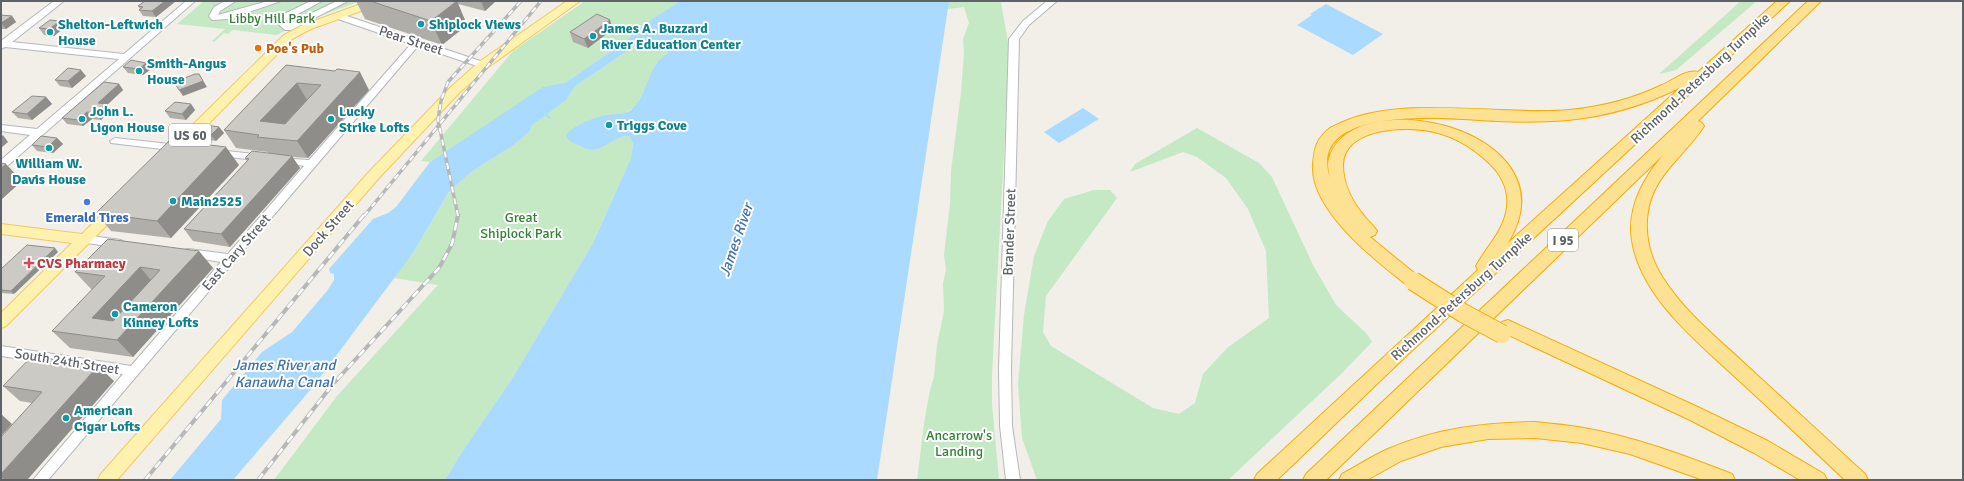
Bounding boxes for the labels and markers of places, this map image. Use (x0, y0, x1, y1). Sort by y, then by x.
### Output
place label: Shelton-Leftwich House (58, 16, 164, 49)
place label: Shiplock Views (429, 16, 521, 33)
marker: Shiplock Views (416, 19, 426, 29)
place label: James A. Buzzard River Education Center (601, 20, 741, 53)
marker: Shelton-Leftwich House (45, 27, 55, 37)
marker: James A. Buzzard River Education Center (588, 31, 598, 41)
place label: Poe's Pub (266, 40, 324, 57)
marker: Poe's Pub (253, 43, 263, 53)
place label: Smith-Angus House (147, 55, 226, 88)
marker: Smith-Angus House (134, 66, 144, 76)
place label: John L. Ligon House (90, 103, 165, 136)
place label: Lucky Strike Lofts (339, 103, 409, 136)
marker: John L. Ligon House (77, 114, 87, 124)
marker: Lucky Strike Lofts (326, 114, 336, 124)
place label: Triggs Cove (617, 117, 687, 134)
marker: Triggs Cove (604, 120, 614, 130)
marker: William W. Davis House (44, 143, 54, 153)
place label: William W. Davis House (12, 155, 86, 188)
place label: Main2525 (181, 193, 242, 210)
marker: Main2525 (168, 196, 178, 206)
marker: Emerald Tires (82, 197, 92, 207)
place label: Emerald Tires (45, 209, 129, 226)
place label: CVS Pharmacy (37, 255, 126, 272)
marker: CVS Pharmacy (24, 258, 34, 268)
place label: Cameron Kinney Lofts (123, 298, 198, 331)
marker: Cameron Kinney Lofts (110, 309, 120, 319)
place label: American Cigar Lofts (74, 402, 140, 435)
marker: American Cigar Lofts (61, 413, 71, 423)

